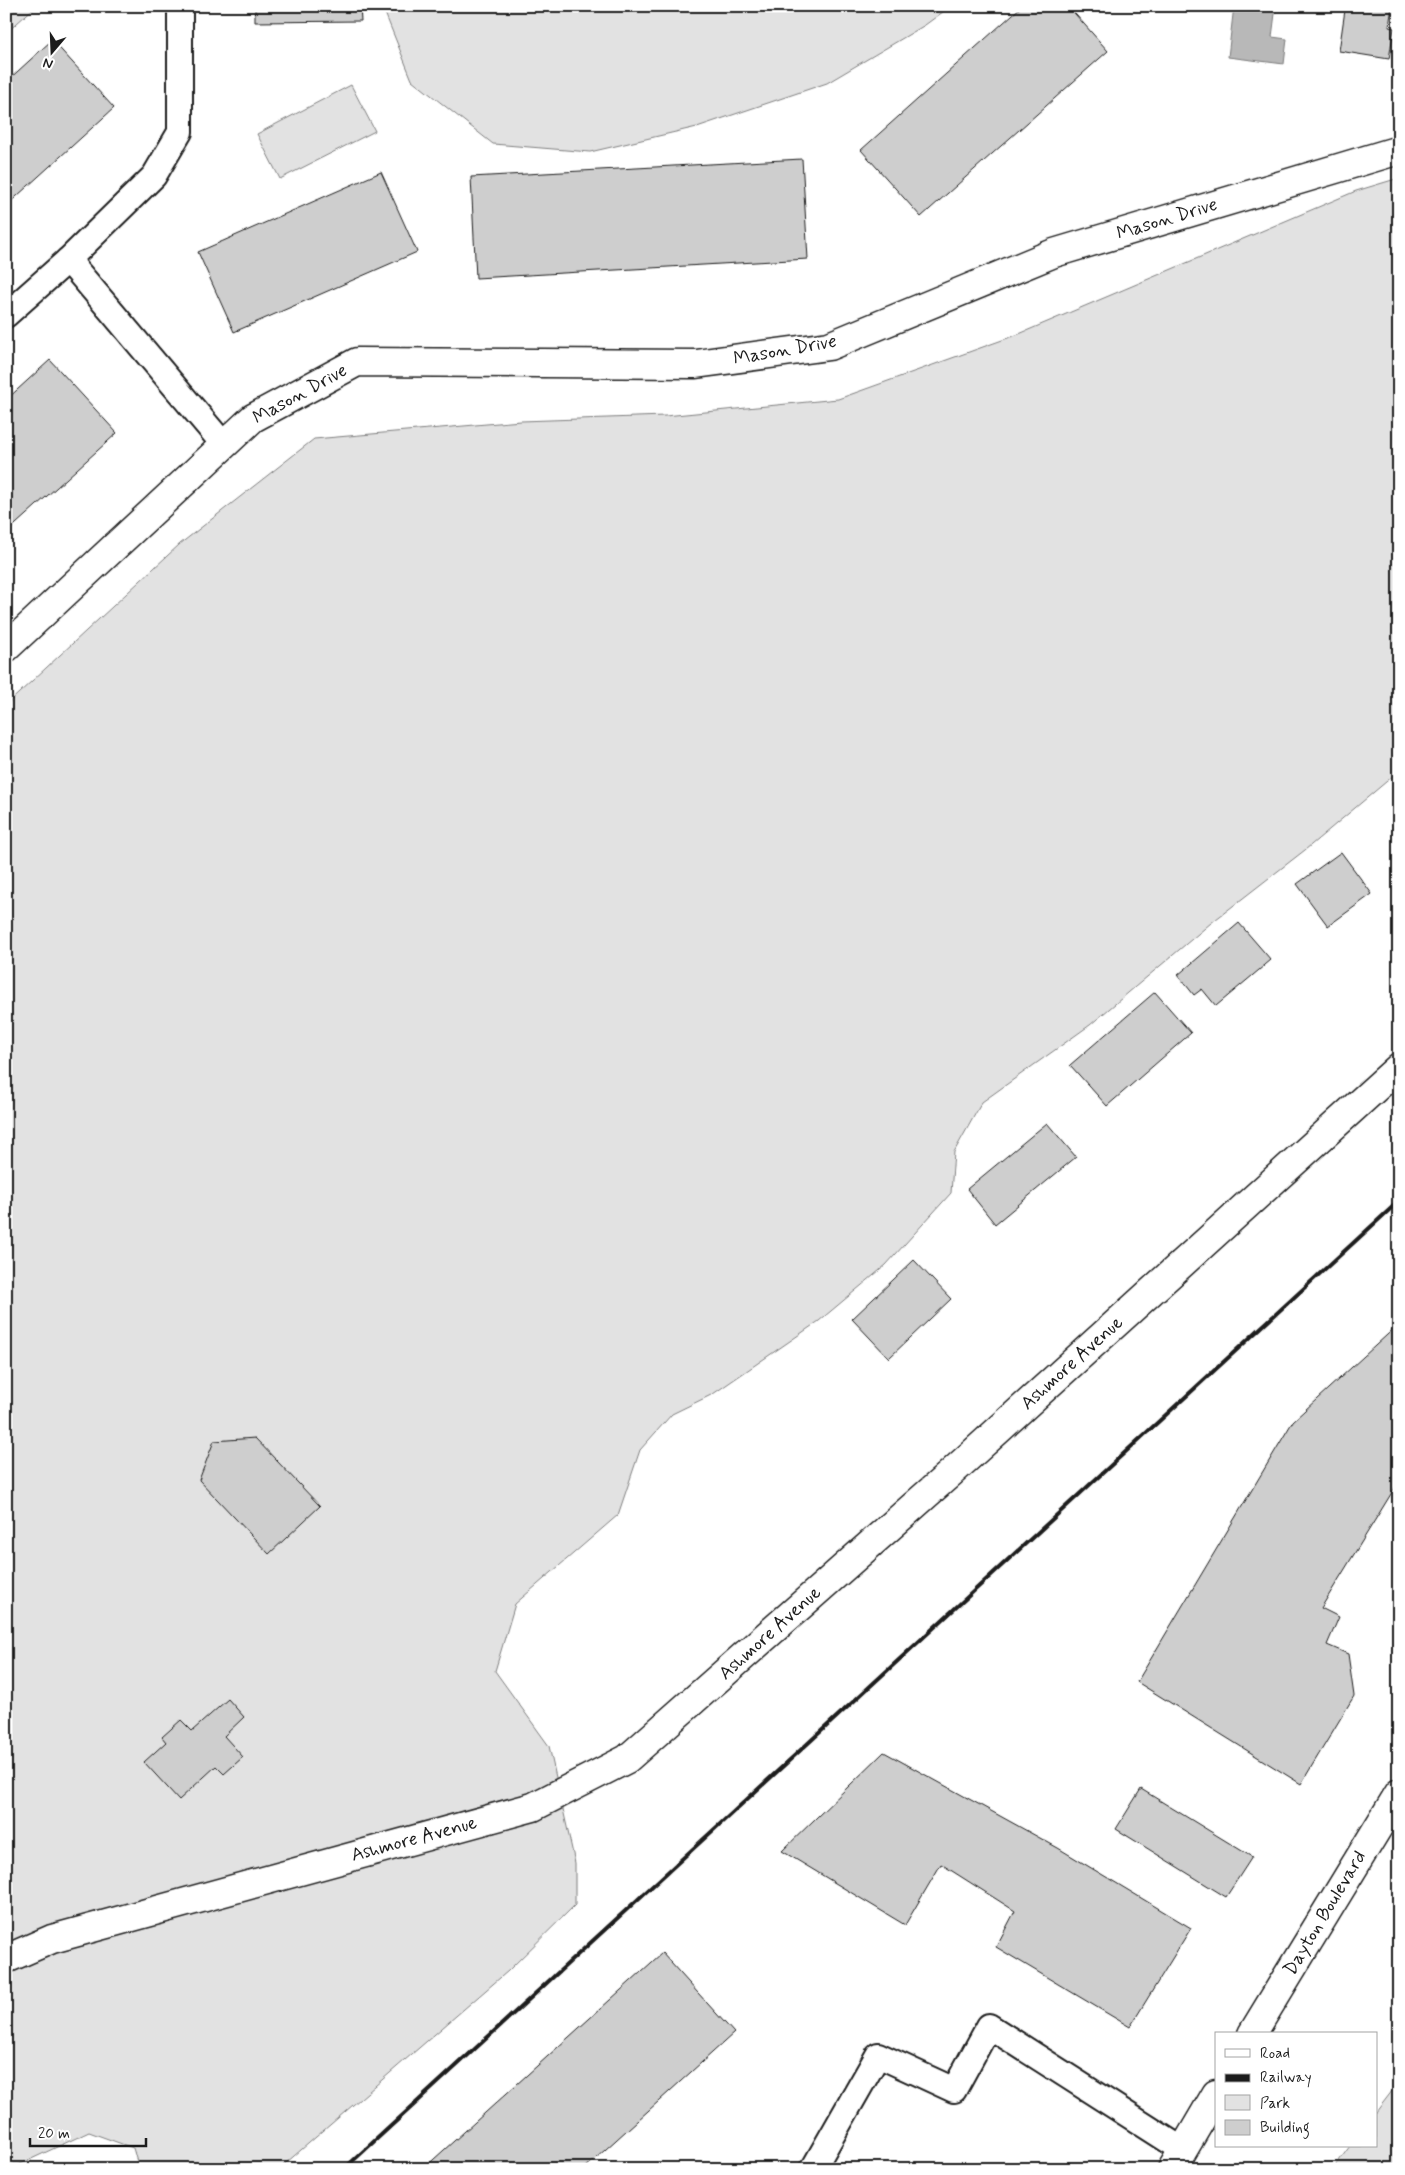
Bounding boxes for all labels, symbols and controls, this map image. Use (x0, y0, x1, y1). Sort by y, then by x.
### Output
north arrow (28, 28, 78, 78)
text: N (41, 53, 55, 73)
street label: Mason Drive (1113, 192, 1221, 246)
street label: Mason Drive (731, 329, 839, 371)
street label: Mason Drive (248, 358, 352, 430)
street label: Ashmore Avenue (1016, 1310, 1129, 1416)
street label: Ashmore Avenue (714, 1580, 827, 1686)
street label: Ashmore Avenue (348, 1810, 480, 1868)
street label: Dayton Boulevard (1278, 1846, 1372, 1980)
legend (1215, 2032, 1378, 2148)
text: Road (1260, 2044, 1290, 2064)
text: Railway (1260, 2068, 1312, 2088)
text: Park (1260, 2094, 1290, 2114)
scale bar (30, 2115, 146, 2147)
text: Building (1260, 2118, 1310, 2139)
text: 20 m (38, 2124, 70, 2144)

